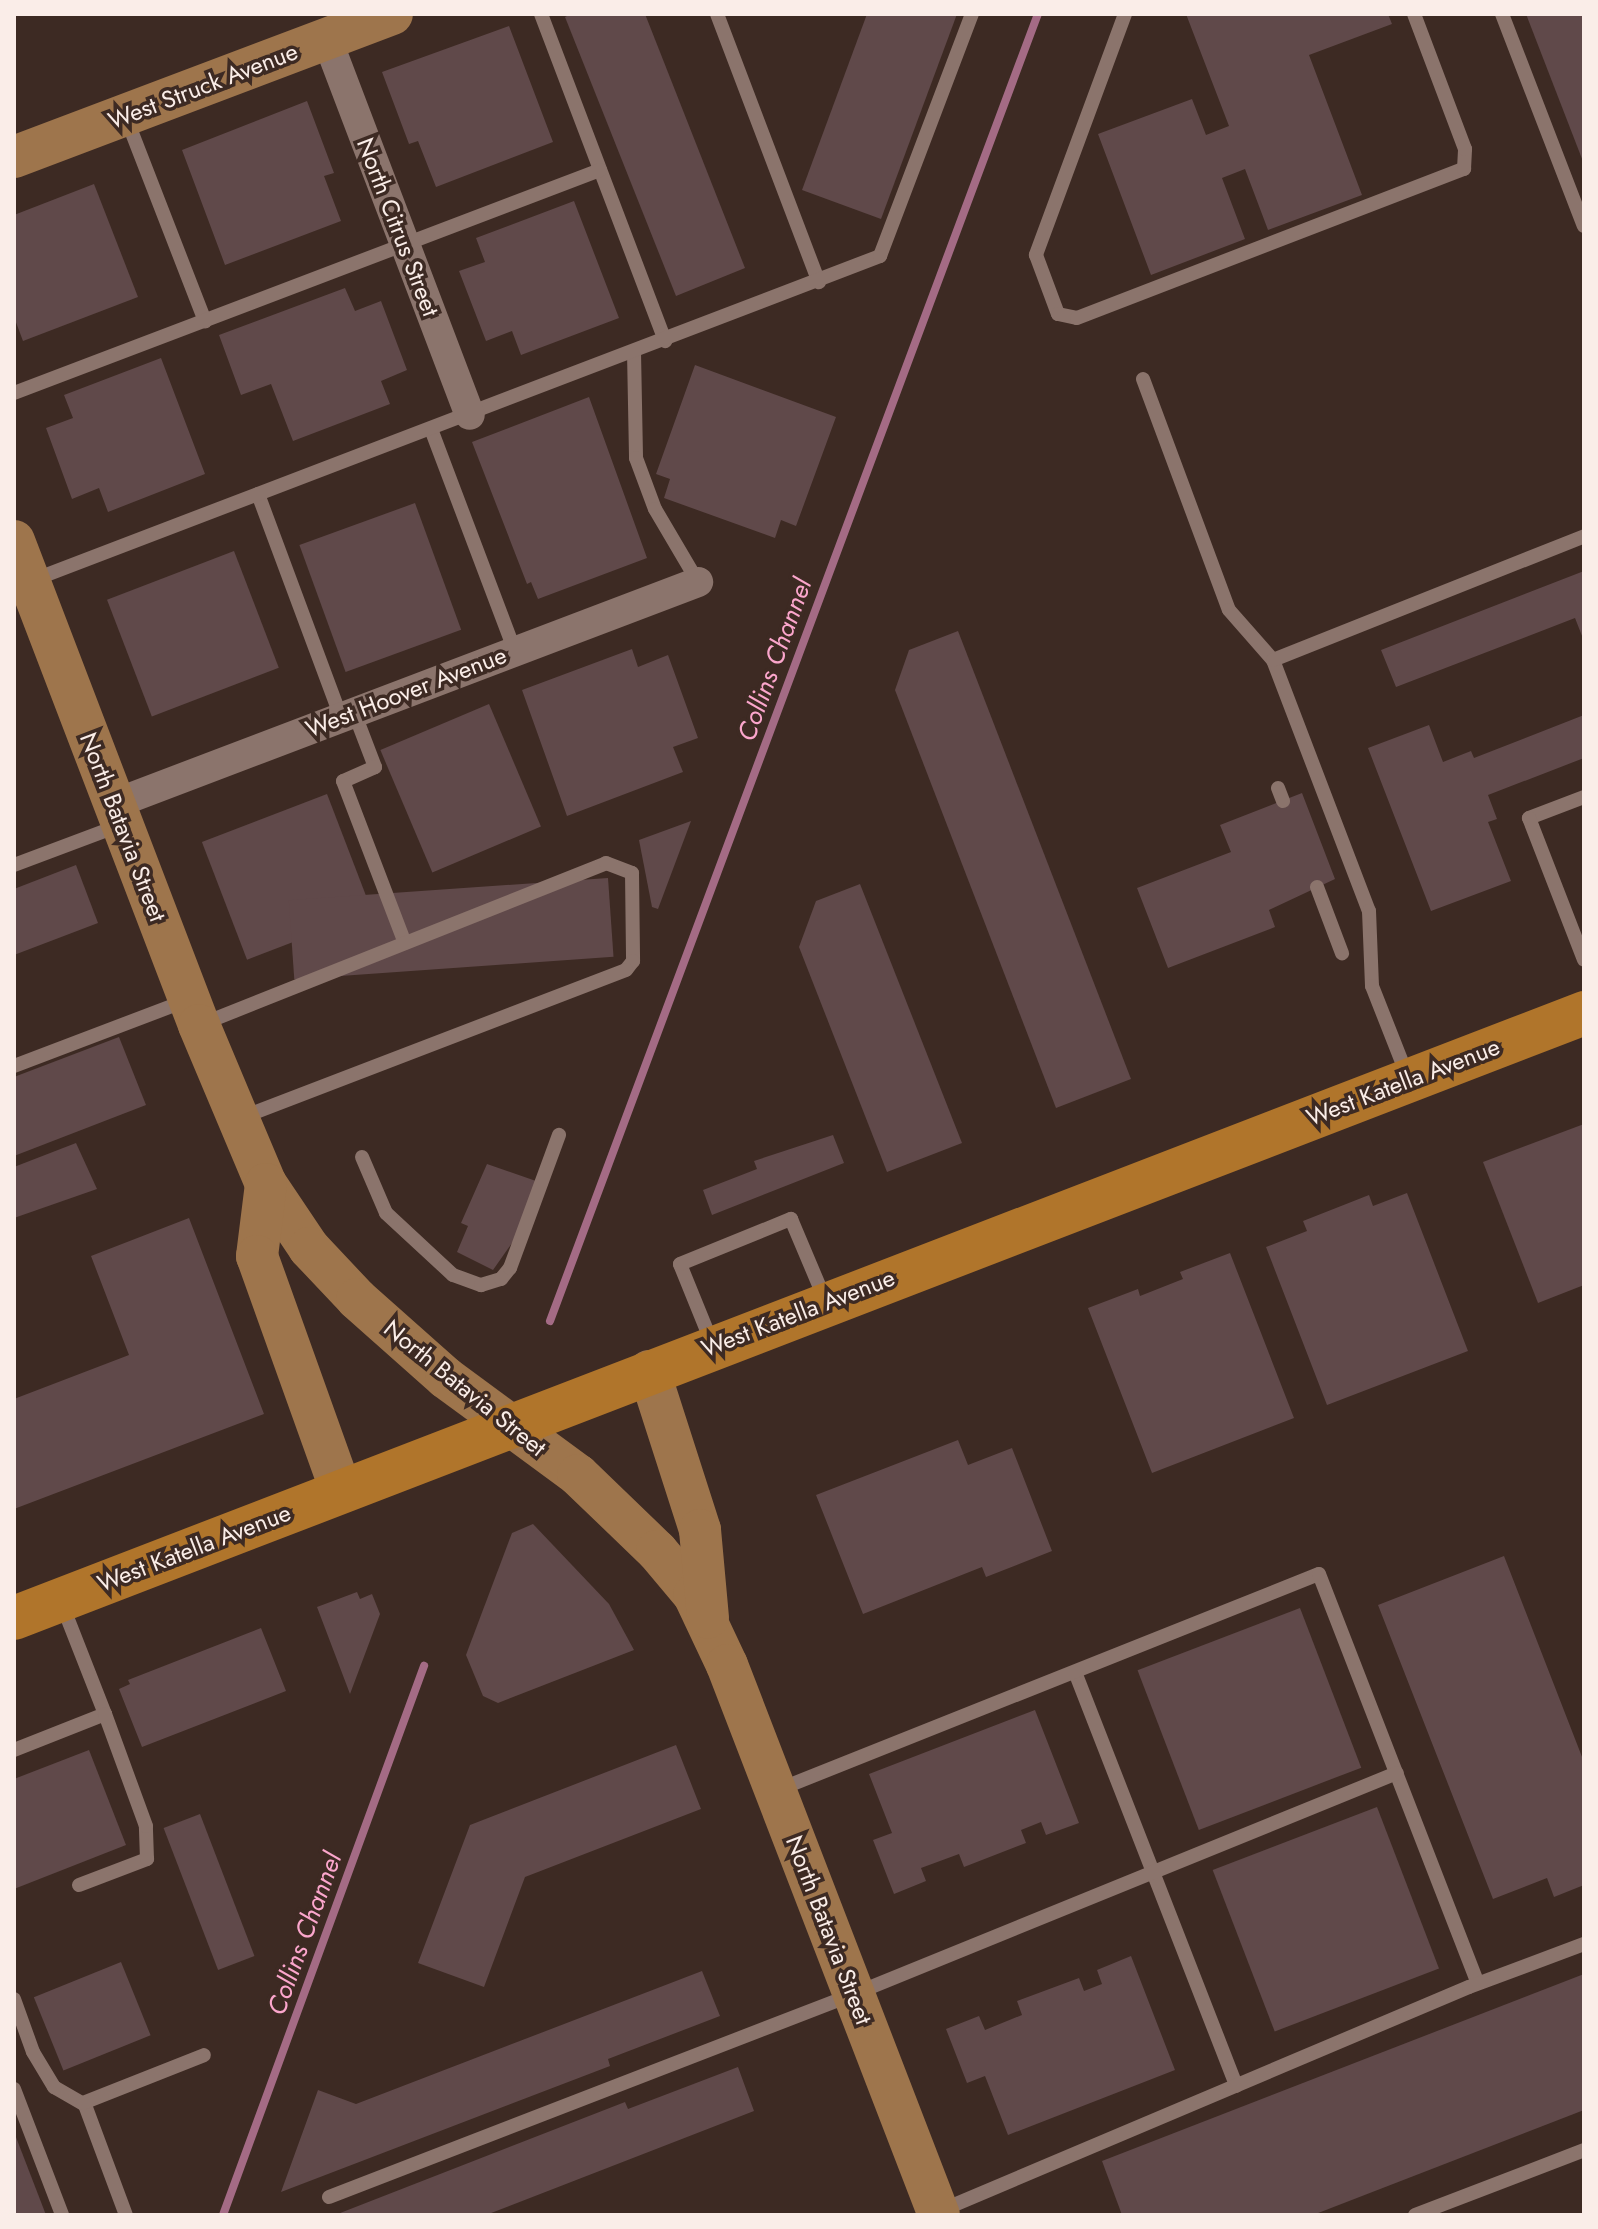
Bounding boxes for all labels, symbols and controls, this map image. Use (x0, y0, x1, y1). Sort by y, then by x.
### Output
street label: West Struck Avenue (104, 37, 302, 135)
street label: North Citrus Street (351, 134, 445, 320)
water label: Collins Channel (731, 575, 819, 745)
street label: West Hoover Avenue (302, 640, 510, 744)
street label: North Batavia Street (74, 728, 172, 926)
street label: West Katella Avenue (1302, 1032, 1504, 1132)
street label: West Katella Avenue (697, 1263, 899, 1363)
street label: North Batavia Street (378, 1314, 552, 1462)
street label: West Katella Avenue (93, 1498, 295, 1598)
street label: North Batavia Street (780, 1831, 878, 2029)
water label: Collins Channel (261, 1849, 349, 2019)

